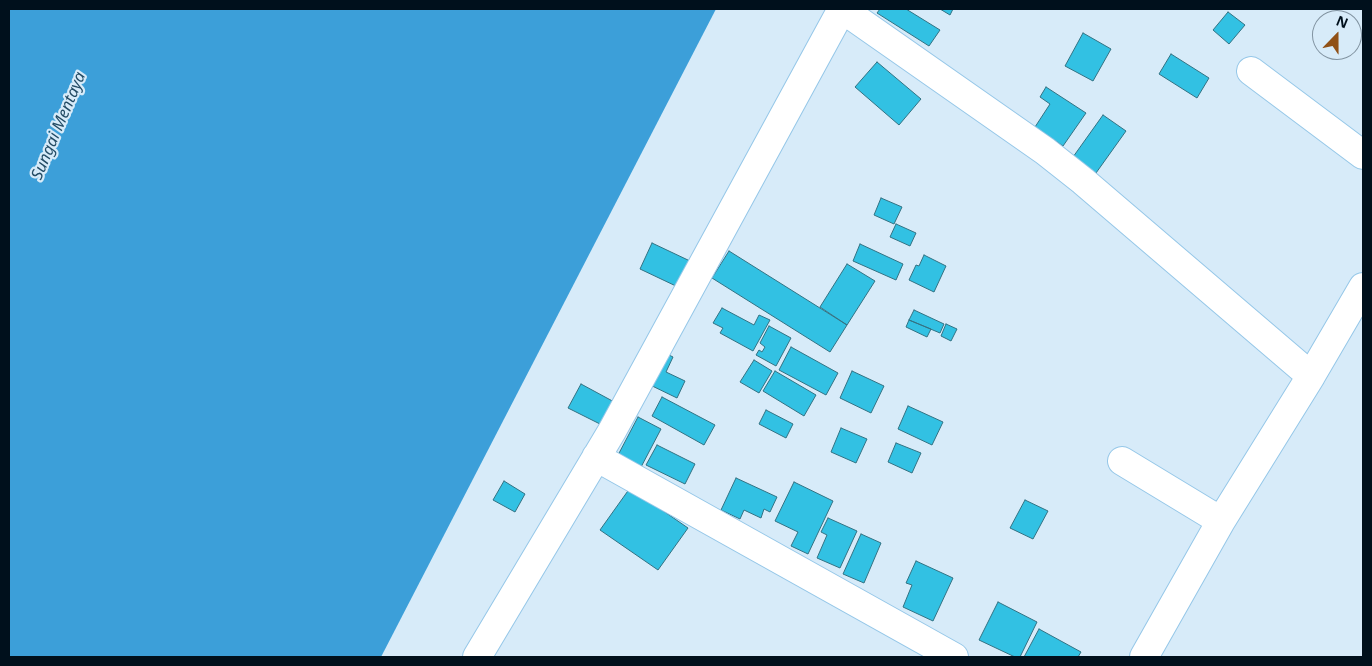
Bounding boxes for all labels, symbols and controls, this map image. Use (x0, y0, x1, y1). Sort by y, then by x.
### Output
north arrow (1312, 10, 1362, 60)
text: N (1334, 11, 1351, 32)
water label: Sungai Mentaya (28, 69, 90, 183)

